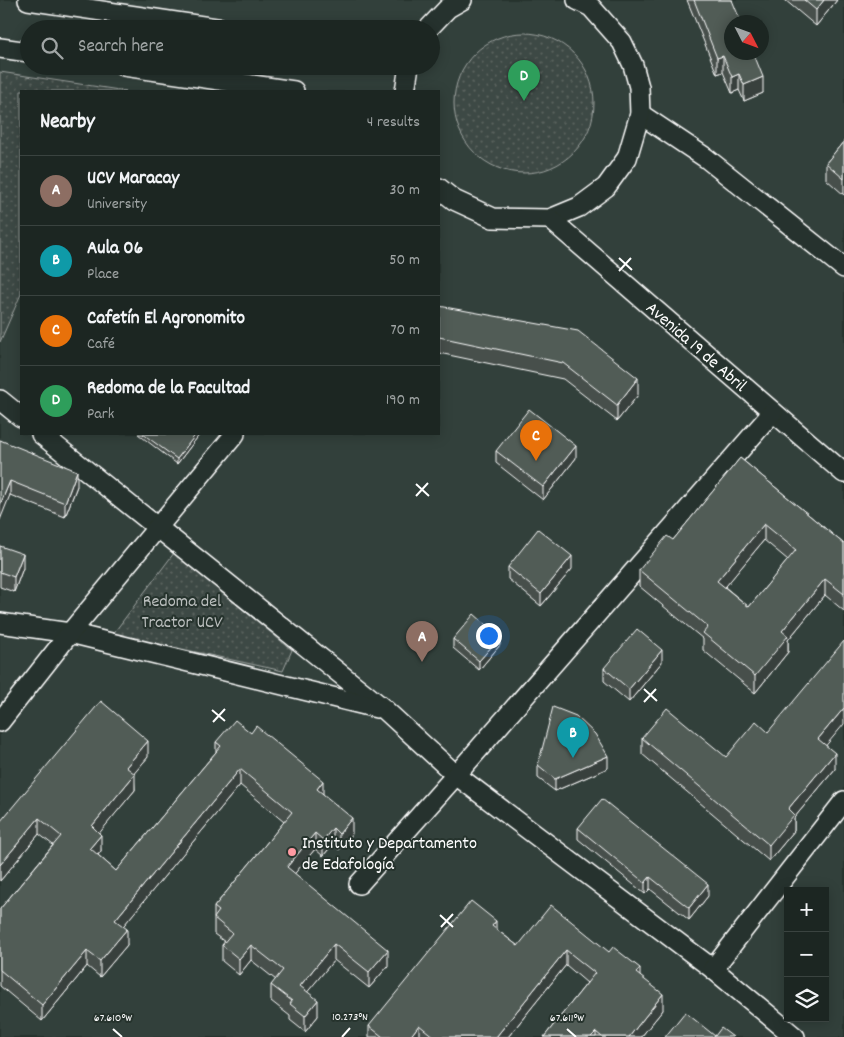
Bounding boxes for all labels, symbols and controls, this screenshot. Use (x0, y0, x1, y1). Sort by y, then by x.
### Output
north arrow (724, 15, 769, 60)
search box (20, 20, 440, 75)
icon: search (38, 34, 66, 62)
text: Search here (78, 34, 164, 61)
pin: D (508, 60, 540, 101)
text: Nearby (40, 108, 95, 138)
text: 4 results (367, 111, 420, 134)
text: UCV Maracay (87, 166, 179, 193)
text: A (52, 179, 60, 202)
text: 30 m (390, 179, 420, 202)
text: University (87, 193, 147, 216)
text: Aula 06 (87, 236, 143, 263)
text: B (52, 249, 60, 272)
text: 50 m (389, 249, 420, 272)
text: Place (87, 263, 119, 286)
street label: Avenida 19 de Abril (639, 297, 752, 399)
text: Cafetín El Agronomito (87, 306, 245, 333)
text: C (52, 319, 60, 342)
text: 70 m (390, 319, 420, 342)
text: Café (87, 333, 115, 356)
text: Redoma de la Facultad (87, 376, 250, 403)
text: D (52, 389, 60, 412)
text: 190 m (386, 389, 420, 412)
text: Park (87, 403, 114, 426)
pin: C (520, 420, 552, 461)
park label: Redoma del Tractor UCV (141, 590, 223, 636)
pin: A (406, 621, 438, 662)
your location (476, 623, 502, 649)
pin: B (557, 717, 589, 758)
place label: Instituto y Departamento de Edafología (302, 832, 477, 878)
marker: Instituto y Departamento de Edafología (286, 846, 298, 858)
map controls (784, 887, 829, 1022)
button: + (784, 887, 829, 932)
button: − (784, 932, 829, 977)
button: layers (784, 977, 829, 1022)
text: 10.273°N (332, 1009, 368, 1026)
text: 67.610°W (94, 1010, 132, 1027)
text: 67.611°W (550, 1010, 584, 1027)

